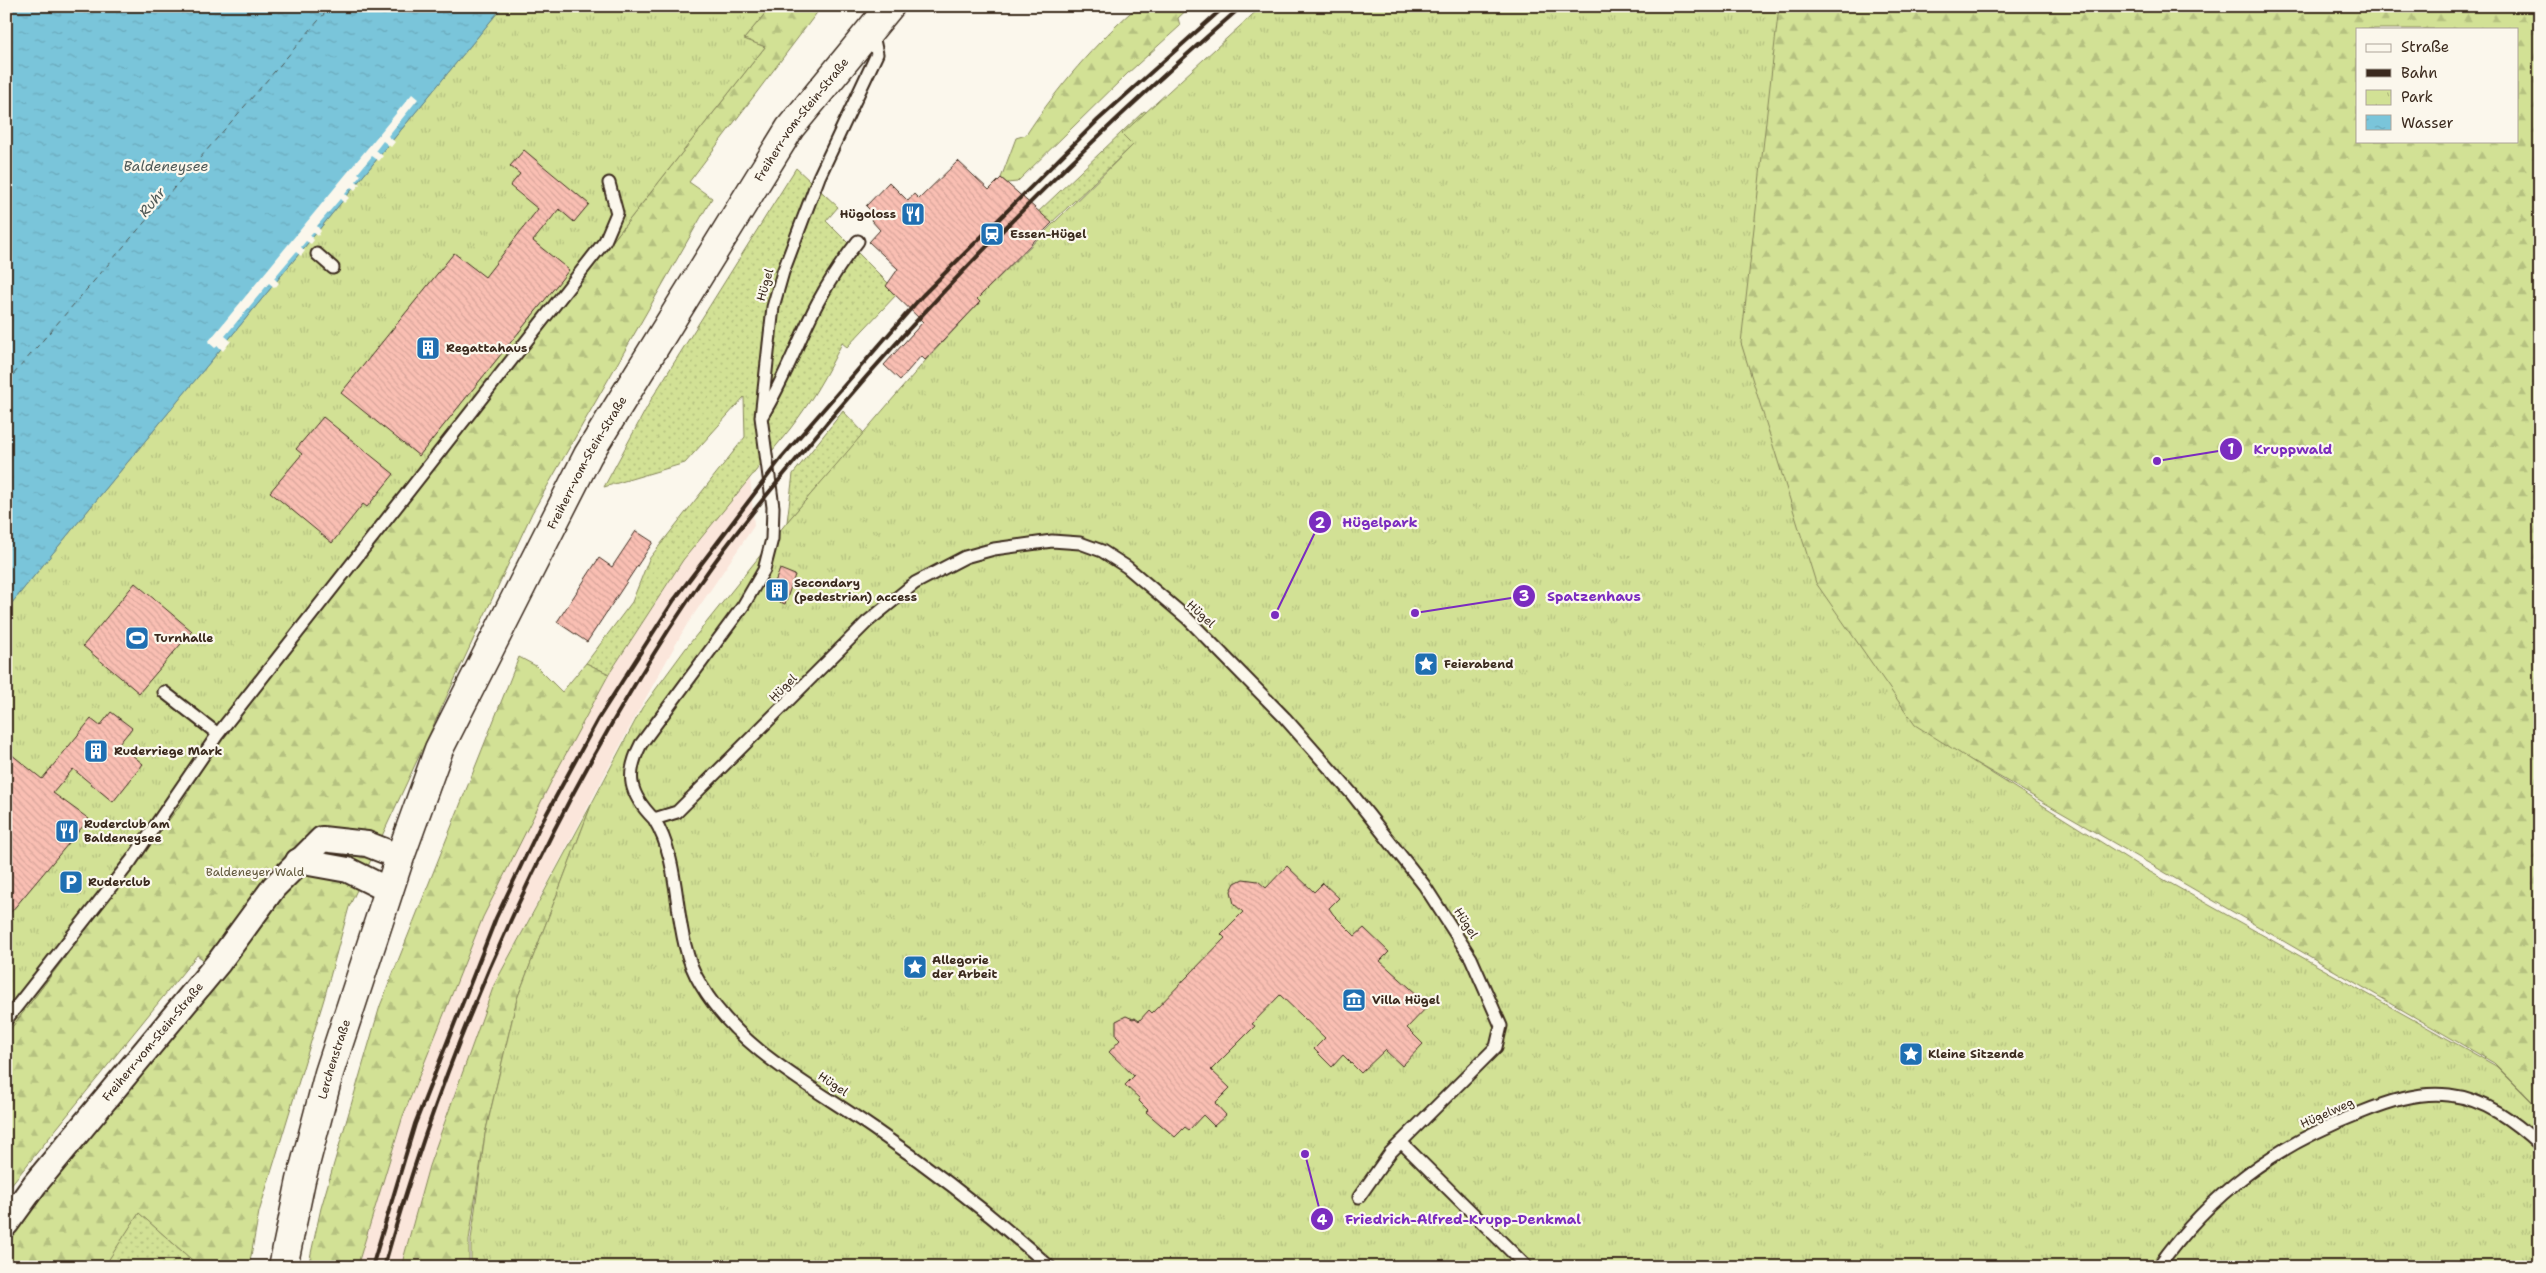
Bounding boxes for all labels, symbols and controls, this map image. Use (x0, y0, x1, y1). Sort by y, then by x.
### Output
legend (2356, 28, 2518, 142)
text: Straße (2401, 37, 2449, 57)
street label: Freiherr-vom-Stein-Straße (751, 54, 852, 185)
text: Bahn (2401, 63, 2437, 83)
text: Park (2401, 87, 2433, 107)
text: Wasser (2401, 113, 2454, 133)
water label: Baldeneysee (124, 157, 209, 175)
water label: Ruhr (135, 183, 169, 220)
restaurant icon: Hügoloss (900, 201, 926, 227)
place label: Hügoloss (840, 206, 896, 222)
station icon: Essen-Hügel (979, 221, 1005, 247)
place label: Essen-Hügel (1010, 226, 1086, 242)
street label: Hügel (753, 266, 777, 303)
building icon: Regattahaus (415, 335, 441, 361)
place label: Regattahaus (446, 340, 527, 356)
street label: Freiherr-vom-Stein-Straße (544, 393, 631, 532)
callout: Kruppwald (2219, 434, 2343, 463)
text: 1 (2228, 439, 2235, 459)
text: Kruppwald (2254, 440, 2333, 458)
callout: Hügelpark (1307, 508, 1428, 537)
text: 2 (1315, 513, 1326, 533)
text: Hügelpark (1342, 513, 1418, 531)
place label: Secondary (pedestrian) access (794, 575, 917, 605)
building icon: Secondary (pedestrian) access (764, 577, 790, 603)
callout: Spatzenhaus (1512, 581, 1651, 610)
text: 3 (1519, 586, 1529, 606)
text: Spatzenhaus (1547, 587, 1641, 605)
street label: Hügel (1183, 597, 1219, 631)
sports icon: Turnhalle (124, 625, 150, 651)
place label: Turnhalle (154, 630, 214, 646)
place icon: Feierabend (1413, 651, 1439, 677)
place label: Feierabend (1444, 656, 1513, 672)
street label: Hügel (766, 670, 801, 705)
building icon: Ruderriege Mark (83, 738, 109, 764)
place label: Ruderriege Mark (114, 743, 222, 759)
place label: Ruderclub am Baldeneysee (84, 816, 170, 846)
restaurant icon: Ruderclub am Baldeneysee (54, 818, 80, 844)
park label: Baldeneyer Wald (206, 864, 305, 880)
parking icon: Ruderclub (58, 869, 84, 895)
place label: Ruderclub (88, 874, 150, 890)
street label: Hügel (1450, 905, 1482, 942)
place label: Allegorie der Arbeit (932, 952, 997, 982)
place icon: Allegorie der Arbeit (902, 954, 928, 980)
street label: Freiherr-vom-Stein-Straße (99, 979, 207, 1105)
museum icon: Villa Hügel (1341, 987, 1367, 1013)
place label: Villa Hügel (1372, 992, 1440, 1008)
street label: Lerchenstraße (314, 1017, 354, 1101)
place icon: Kleine Sitzende (1898, 1041, 1924, 1067)
place label: Kleine Sitzende (1928, 1046, 2024, 1062)
street label: Hügel (815, 1068, 852, 1100)
street label: Hügelweg (2298, 1094, 2356, 1132)
callout: Friedrich-Alfred-Krupp-Denkmal (1310, 1205, 1591, 1234)
text: 4 (1317, 1210, 1328, 1230)
text: Friedrich-Alfred-Krupp-Denkmal (1345, 1210, 1581, 1228)

